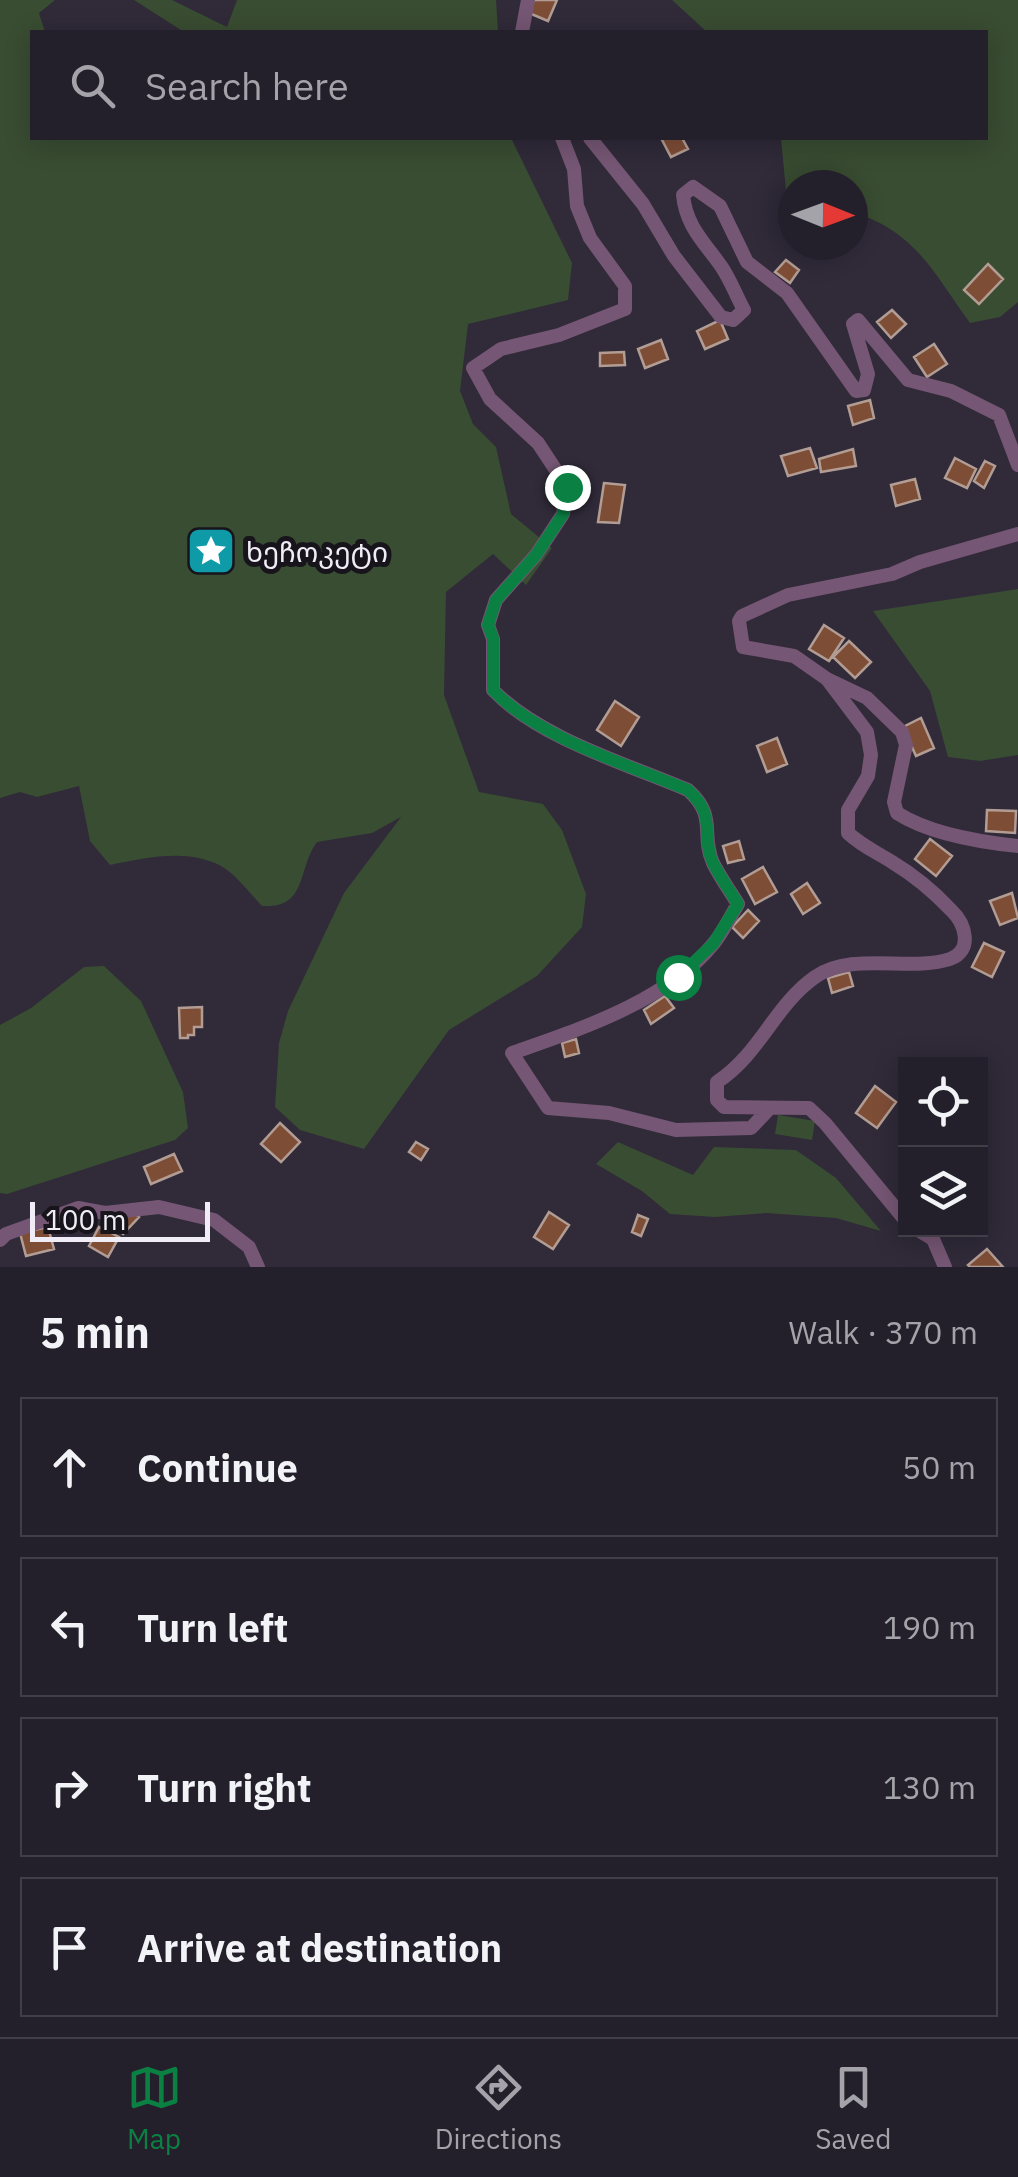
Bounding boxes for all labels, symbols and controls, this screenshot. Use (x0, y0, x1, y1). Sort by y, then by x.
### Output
search box (30, 30, 988, 140)
icon: search (65, 58, 120, 113)
text: Search here (145, 61, 349, 110)
north arrow (778, 170, 868, 260)
route end (545, 465, 591, 511)
place icon: ხეჩოკეტი (185, 525, 237, 577)
place label: ხეჩოკეტი (246, 533, 388, 570)
route start (656, 955, 702, 1001)
map controls (898, 1057, 988, 1237)
button: locate (898, 1057, 988, 1147)
button: layers (898, 1147, 988, 1237)
scale bar (30, 1197, 210, 1242)
text: 100 m (45, 1201, 126, 1238)
text: 5 min (40, 1305, 150, 1360)
text: Walk · 370 m (789, 1311, 978, 1353)
icon: ahead (42, 1440, 97, 1495)
text: Continue (137, 1443, 298, 1492)
text: 50 m (902, 1446, 976, 1488)
icon: left (42, 1600, 97, 1655)
text: Turn left (137, 1603, 288, 1652)
text: 190 m (883, 1606, 976, 1648)
icon: right (42, 1760, 97, 1815)
text: Turn right (137, 1763, 312, 1812)
text: 130 m (883, 1766, 976, 1808)
icon: arrive (42, 1920, 97, 1975)
text: Arrive at destination (137, 1923, 502, 1972)
tab: Map (127, 2060, 182, 2157)
tab: Directions (435, 2060, 562, 2157)
tab: Saved (815, 2060, 891, 2157)

